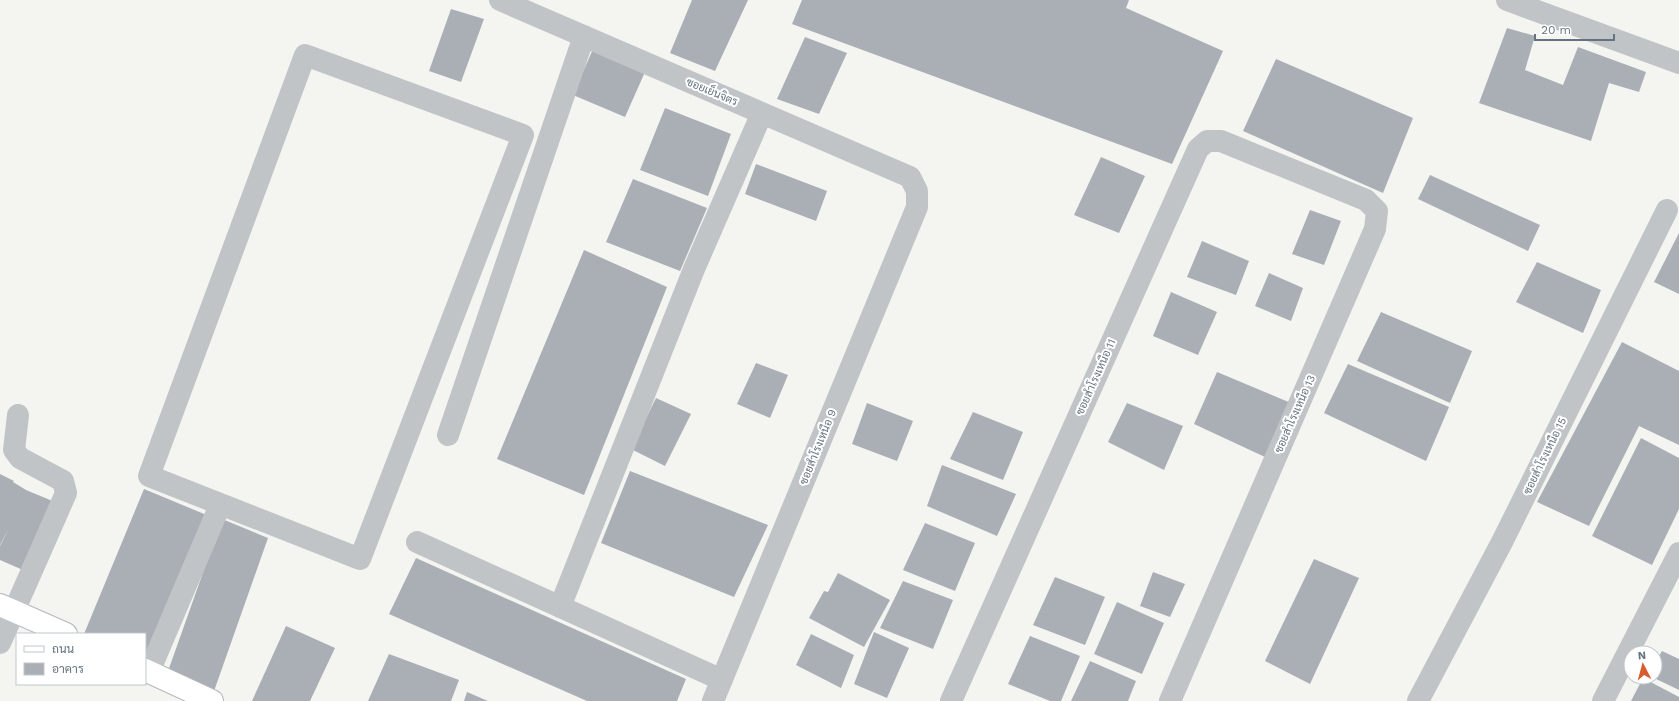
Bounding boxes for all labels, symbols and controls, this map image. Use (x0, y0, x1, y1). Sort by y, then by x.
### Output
scale bar (1535, 16, 1614, 42)
text: 20 m (1541, 23, 1571, 37)
street label: ซอยเย็นจิตร (684, 73, 741, 109)
street label: ซอยสำโรงเหนือ 11 (1072, 336, 1119, 417)
street label: ซอยสำโรงเหนือ 13 (1270, 372, 1318, 455)
street label: ซอยสำโรงเหนือ 9 (795, 406, 839, 487)
street label: ซอยสำโรงเหนือ 15 (1519, 415, 1569, 497)
legend (16, 633, 146, 685)
text: ถนน (52, 642, 75, 656)
north arrow (1623, 645, 1663, 685)
text: N (1637, 649, 1647, 662)
text: อาคาร (52, 662, 84, 676)

